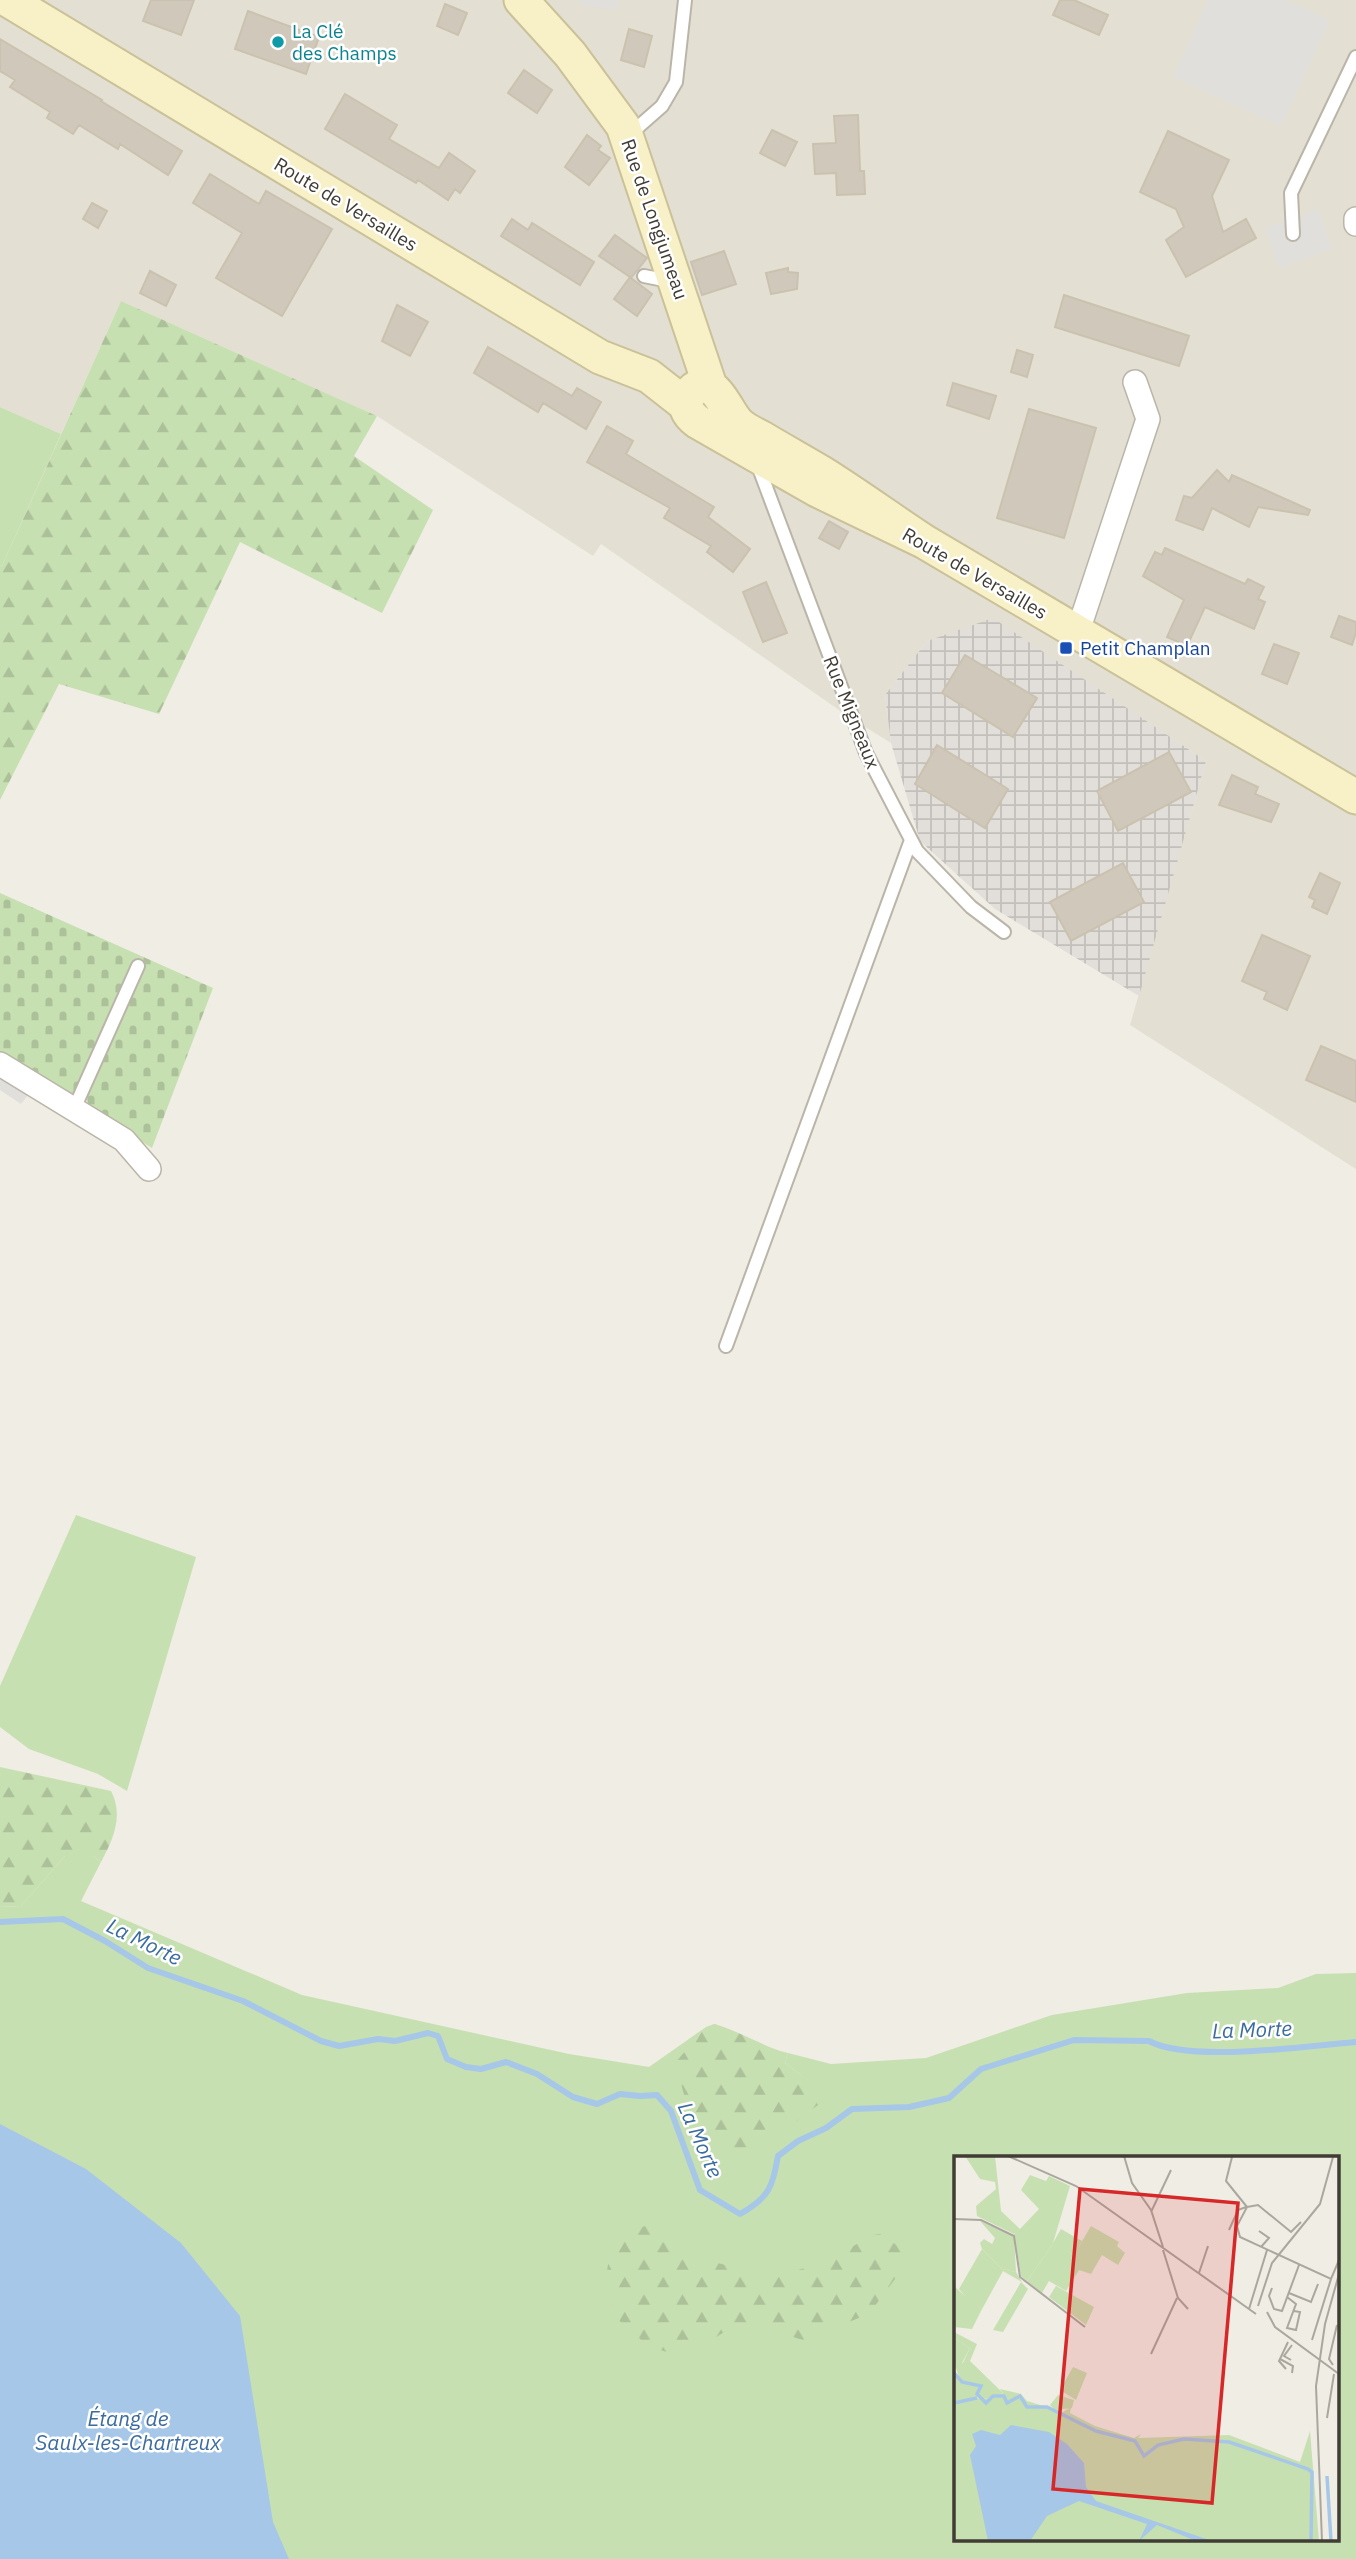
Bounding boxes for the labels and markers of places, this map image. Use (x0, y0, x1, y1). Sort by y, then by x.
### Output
place label: La Clé des Champs (292, 19, 397, 65)
marker: La Clé des Champs (270, 34, 286, 50)
place label: Petit Champlan (1080, 636, 1211, 660)
marker: Petit Champlan (1058, 640, 1074, 656)

